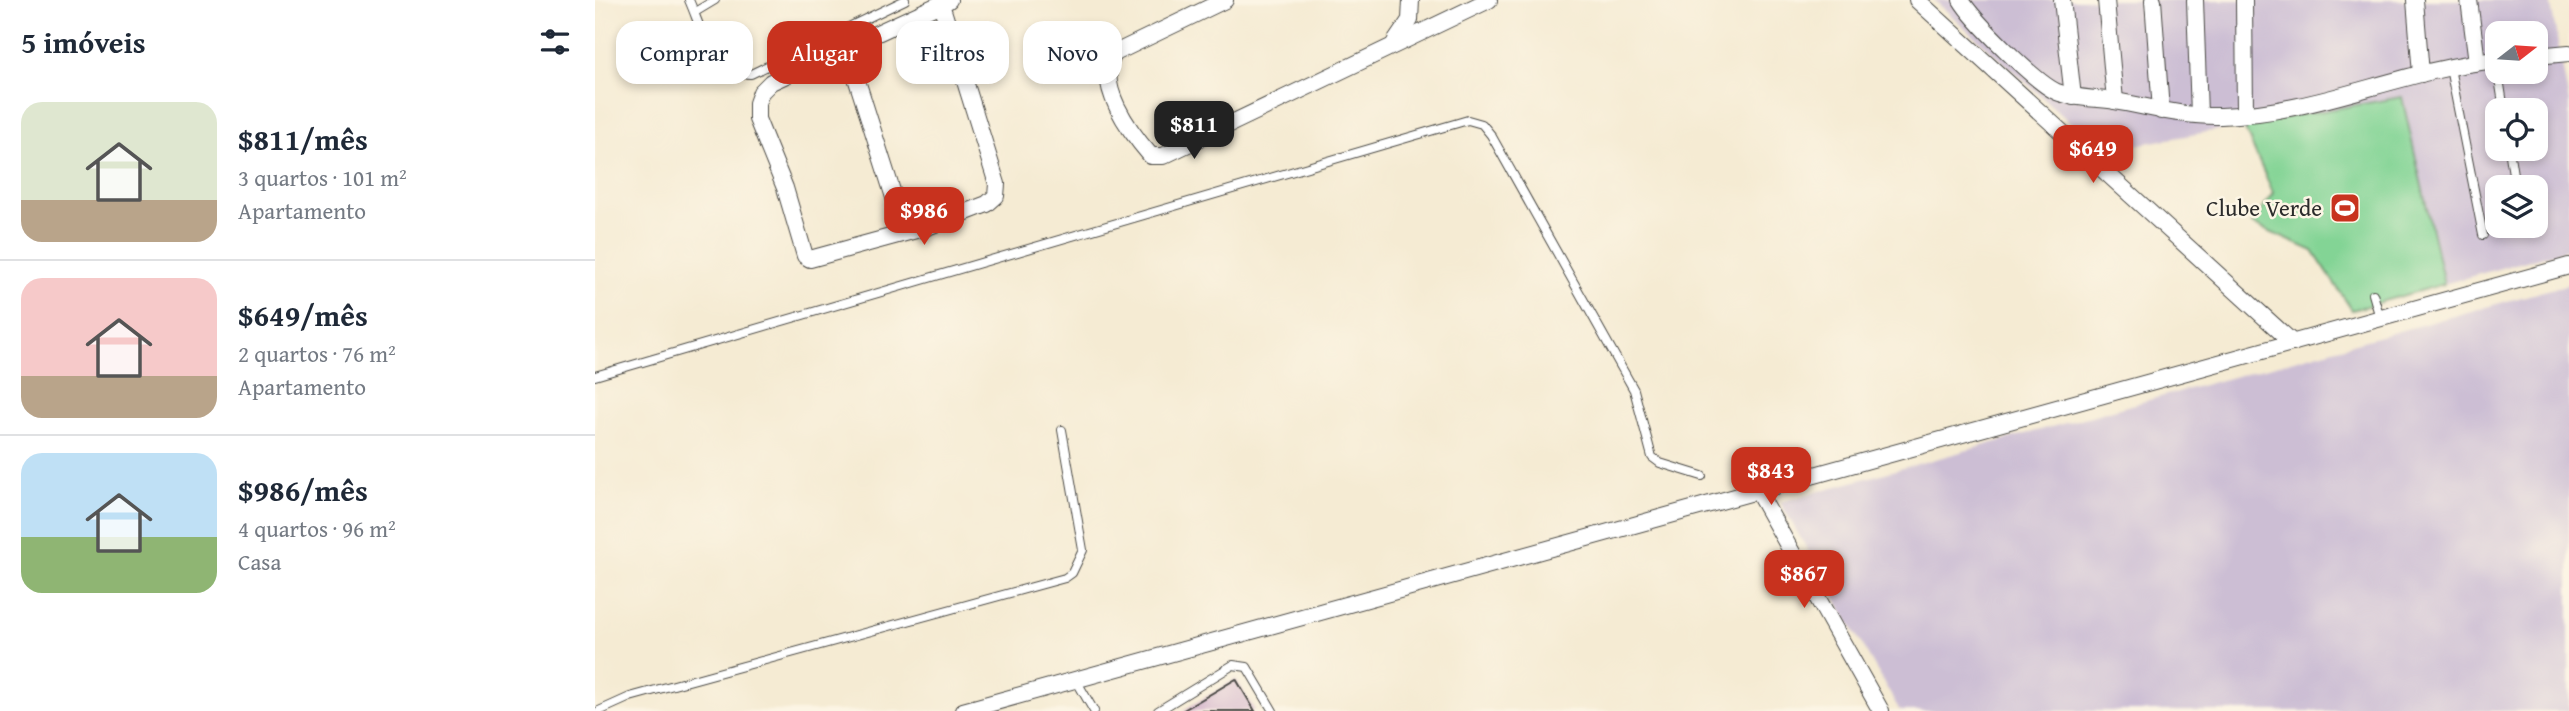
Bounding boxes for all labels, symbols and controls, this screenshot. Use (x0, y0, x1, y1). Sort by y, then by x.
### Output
text: 5 imóveis (21, 20, 146, 64)
chip: Comprar (616, 21, 753, 84)
chip: Alugar (767, 21, 882, 84)
chip: Filtros (896, 21, 1009, 84)
chip: Novo (1023, 21, 1122, 84)
north arrow (2485, 21, 2548, 84)
map controls (2485, 21, 2548, 238)
icon: filters (536, 23, 574, 61)
button: locate (2485, 98, 2548, 161)
pin: $811 (1153, 102, 1235, 161)
text: $811 (1170, 107, 1218, 140)
text: $811/mês (238, 117, 368, 161)
pin: $649 (2052, 125, 2134, 185)
icon: home (77, 130, 161, 214)
text: $649 (2069, 131, 2117, 164)
text: 3 quartos · 101 m² (238, 161, 407, 194)
button: layers (2485, 175, 2548, 238)
pin: $986 (883, 188, 965, 247)
place label: Clube Verde (2206, 191, 2322, 224)
sports icon: Clube Verde (2328, 191, 2362, 225)
text: $986 (900, 193, 948, 226)
text: Apartamento (238, 194, 366, 227)
text: $649/mês (238, 293, 368, 337)
icon: home (77, 306, 161, 390)
text: 2 quartos · 76 m² (238, 337, 396, 370)
text: Apartamento (238, 370, 366, 403)
pin: $843 (1730, 448, 1812, 507)
text: $843 (1747, 453, 1795, 486)
text: $986/mês (238, 468, 368, 512)
icon: home (77, 481, 161, 565)
text: 4 quartos · 96 m² (238, 512, 396, 545)
text: Casa (238, 545, 281, 578)
pin: $867 (1763, 550, 1845, 610)
text: $867 (1780, 556, 1828, 589)

